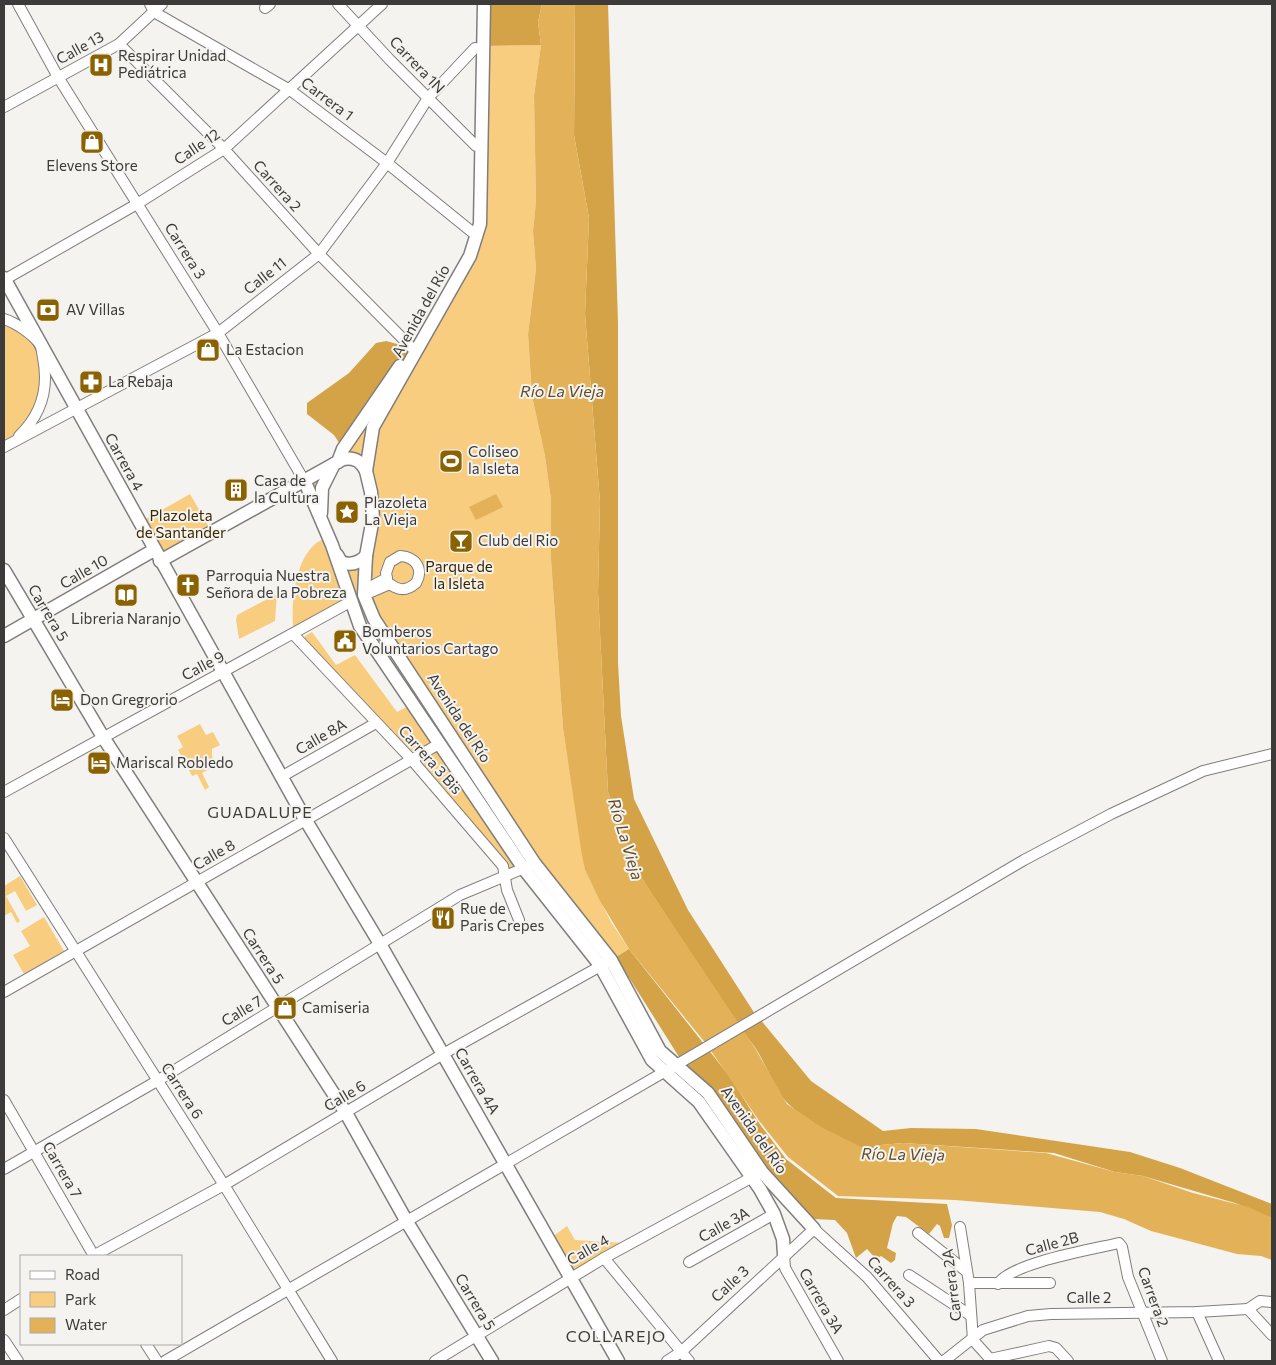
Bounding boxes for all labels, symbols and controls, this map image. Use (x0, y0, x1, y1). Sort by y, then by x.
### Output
street label: Calle 13 (53, 27, 106, 67)
street label: Carrera 1N (386, 32, 449, 96)
place label: Respirar Unidad Pediátrica (118, 46, 226, 81)
hospital icon: Respirar Unidad Pediátrica (88, 52, 114, 78)
street label: Carrera 1 (298, 73, 357, 124)
street label: Calle 12 (170, 124, 223, 168)
shop icon: Elevens Store (79, 129, 105, 155)
place label: Elevens Store (46, 156, 138, 174)
street label: Carrera 2 (250, 156, 305, 215)
street label: Carrera 3 (162, 219, 210, 282)
street label: Calle 11 (239, 253, 289, 297)
street label: Avenida del Río (387, 261, 453, 360)
bank icon: AV Villas (35, 297, 61, 323)
place label: AV Villas (66, 300, 125, 318)
shop icon: La Estacion (195, 337, 221, 363)
place label: La Estacion (226, 340, 304, 358)
pharmacy icon: La Rebaja (78, 369, 104, 395)
place label: La Rebaja (108, 372, 173, 390)
water label: Río La Vieja (520, 381, 604, 400)
street label: Carrera 4 (102, 429, 148, 494)
place label: Coliseo la Isleta (468, 442, 519, 477)
sports icon: Coliseo la Isleta (438, 448, 464, 474)
place label: Casa de la Cultura (254, 471, 319, 506)
building icon: Casa de la Cultura (223, 477, 249, 503)
place label: Plazoleta La Vieja (364, 493, 427, 528)
place icon: Plazoleta La Vieja (334, 499, 360, 525)
park label: Plazoleta de Santander (136, 506, 226, 541)
bar icon: Club del Rio (448, 528, 474, 554)
place label: Club del Rio (478, 531, 558, 549)
street label: Calle 10 (56, 550, 111, 592)
park label: Parque de la Isleta (425, 557, 493, 592)
place label: Parroquia Nuestra Señora de la Pobreza (206, 566, 347, 601)
church icon: Parroquia Nuestra Señora de la Pobreza (175, 572, 201, 598)
street label: Carrera 5 (25, 581, 73, 644)
library icon: Libreria Naranjo (113, 582, 139, 608)
place label: Libreria Naranjo (71, 609, 181, 627)
place label: Bomberos Voluntarios Cartago (362, 622, 498, 657)
public building icon: Bomberos Voluntarios Cartago (332, 628, 358, 654)
street label: Calle 9 (178, 646, 227, 684)
street label: Avenida del Río (424, 669, 495, 766)
hotel icon: Don Gregrorio (49, 687, 75, 713)
place label: Don Gregrorio (80, 690, 178, 708)
street label: Calle 8A (292, 714, 349, 758)
street label: Carrera 3 Bis (395, 721, 466, 797)
hotel icon: Mariscal Robledo (86, 750, 112, 776)
place label: Mariscal Robledo (116, 753, 233, 771)
water label: Río La Vieja (605, 796, 648, 882)
district label: GUADALUPE (207, 802, 313, 821)
street label: Calle 8 (189, 835, 238, 873)
place label: Rue de Paris Crepes (460, 899, 545, 934)
restaurant icon: Rue de Paris Crepes (430, 905, 456, 931)
street label: Carrera 5 (239, 924, 289, 987)
street label: Calle 7 (218, 991, 265, 1029)
shop icon: Camiseria (272, 995, 298, 1021)
place label: Camiseria (302, 998, 370, 1016)
street label: Carrera 4A (452, 1044, 504, 1117)
street label: Carrera 6 (158, 1059, 208, 1122)
street label: Calle 6 (320, 1076, 369, 1115)
street label: Avenida del Río (718, 1082, 792, 1177)
street label: Carrera 7 (40, 1138, 86, 1201)
water label: Río La Vieja (861, 1143, 945, 1164)
street label: Calle 3A (695, 1203, 752, 1245)
street label: Calle 2B (1023, 1227, 1081, 1259)
street label: Calle 4 (563, 1230, 612, 1268)
street label: Carrera 2A (938, 1248, 964, 1322)
street label: Carrera 3 (864, 1252, 919, 1311)
legend (20, 1255, 182, 1345)
street label: Calle 3 (707, 1261, 752, 1305)
street label: Carrera 3A (796, 1264, 848, 1337)
street label: Carrera 2 (1135, 1264, 1173, 1329)
text: Road (65, 1265, 100, 1283)
street label: Carrera 5 (452, 1270, 500, 1333)
street label: Calle 2 (1067, 1288, 1111, 1306)
text: Park (65, 1290, 96, 1308)
text: Water (65, 1315, 107, 1333)
district label: COLLAREJO (566, 1326, 666, 1345)

